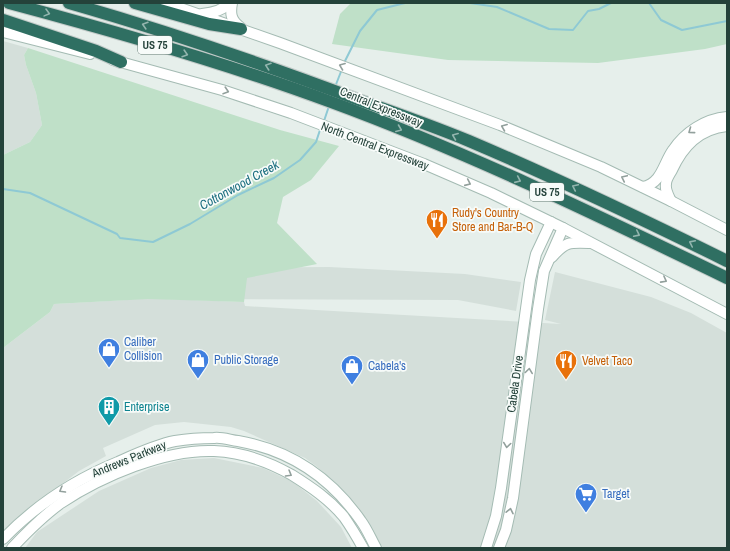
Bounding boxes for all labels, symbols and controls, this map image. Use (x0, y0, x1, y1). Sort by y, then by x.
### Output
one-way arrow (43, 8, 50, 17)
one-way arrow (141, 21, 148, 30)
road number: US 75 (138, 36, 172, 54)
one-way arrow (181, 49, 188, 58)
one-way arrow (339, 62, 346, 71)
one-way arrow (264, 63, 271, 71)
street label: Central Expressway (337, 83, 425, 131)
one-way arrow (223, 86, 230, 95)
street label: North Central Expressway (319, 118, 431, 174)
one-way arrow (501, 123, 508, 131)
one-way arrow (395, 124, 402, 132)
one-way arrow (689, 126, 696, 133)
one-way arrow (452, 133, 460, 141)
water label: Cottonwood Creek (196, 156, 282, 214)
one-way arrow (514, 175, 522, 183)
one-way arrow (620, 175, 628, 183)
one-way arrow (464, 178, 472, 186)
road number: US 75 (530, 183, 564, 201)
one-way arrow (571, 184, 578, 192)
place label: Rudy's Country Store and Bar-B-Q (452, 205, 534, 235)
restaurant icon: Rudy's Country Store and Bar-B-Q (424, 207, 450, 240)
one-way arrow (632, 229, 640, 237)
one-way arrow (689, 240, 696, 248)
one-way arrow (660, 276, 667, 283)
place label: Caliber Collision (124, 334, 162, 364)
shop icon: Caliber Collision (96, 336, 122, 369)
shop icon: Public Storage (185, 347, 211, 380)
restaurant icon: Velvet Taco (553, 348, 579, 381)
place label: Public Storage (214, 352, 279, 368)
shop icon: Cabela's (339, 353, 365, 386)
place label: Velvet Taco (582, 353, 632, 369)
street label: Cabela Drive (503, 354, 527, 414)
place label: Cabela's (368, 358, 406, 374)
one-way arrow (524, 368, 533, 374)
building icon: Enterprise (96, 394, 122, 427)
place label: Enterprise (124, 399, 169, 415)
street label: Andrews Parkway (89, 437, 169, 482)
one-way arrow (503, 442, 512, 448)
one-way arrow (285, 469, 292, 476)
supermarket icon: Target (573, 481, 599, 514)
one-way arrow (59, 486, 66, 493)
place label: Target (602, 486, 630, 502)
one-way arrow (505, 507, 513, 514)

